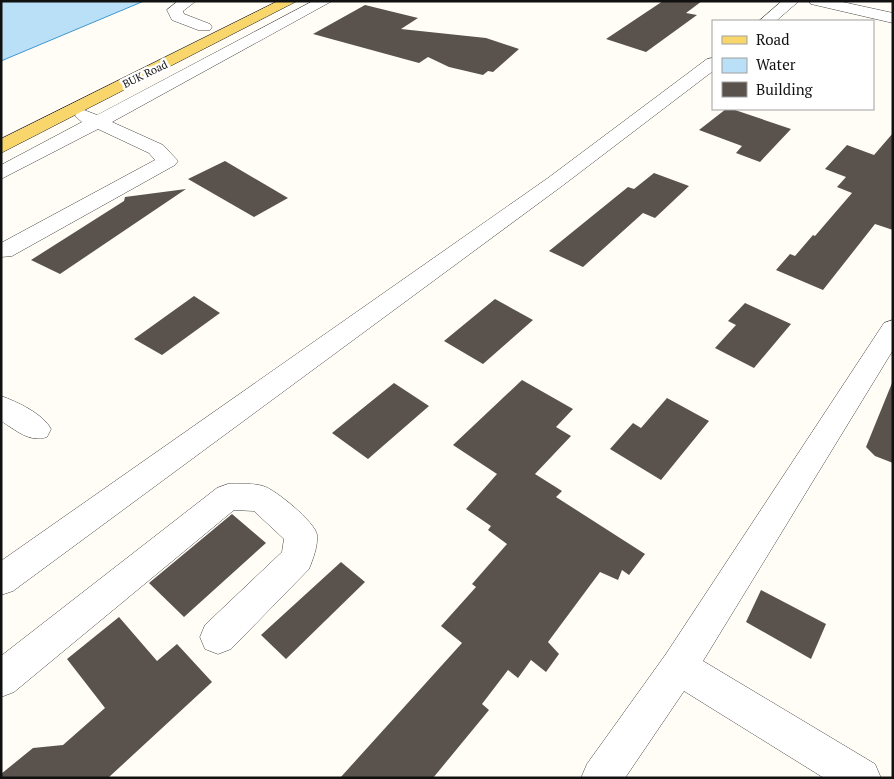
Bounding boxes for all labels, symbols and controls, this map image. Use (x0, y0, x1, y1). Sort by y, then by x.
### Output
legend (712, 20, 874, 110)
text: Road (756, 29, 789, 49)
text: Water (756, 54, 796, 74)
street label: BUK Road (120, 57, 170, 91)
text: Building (756, 79, 814, 99)

